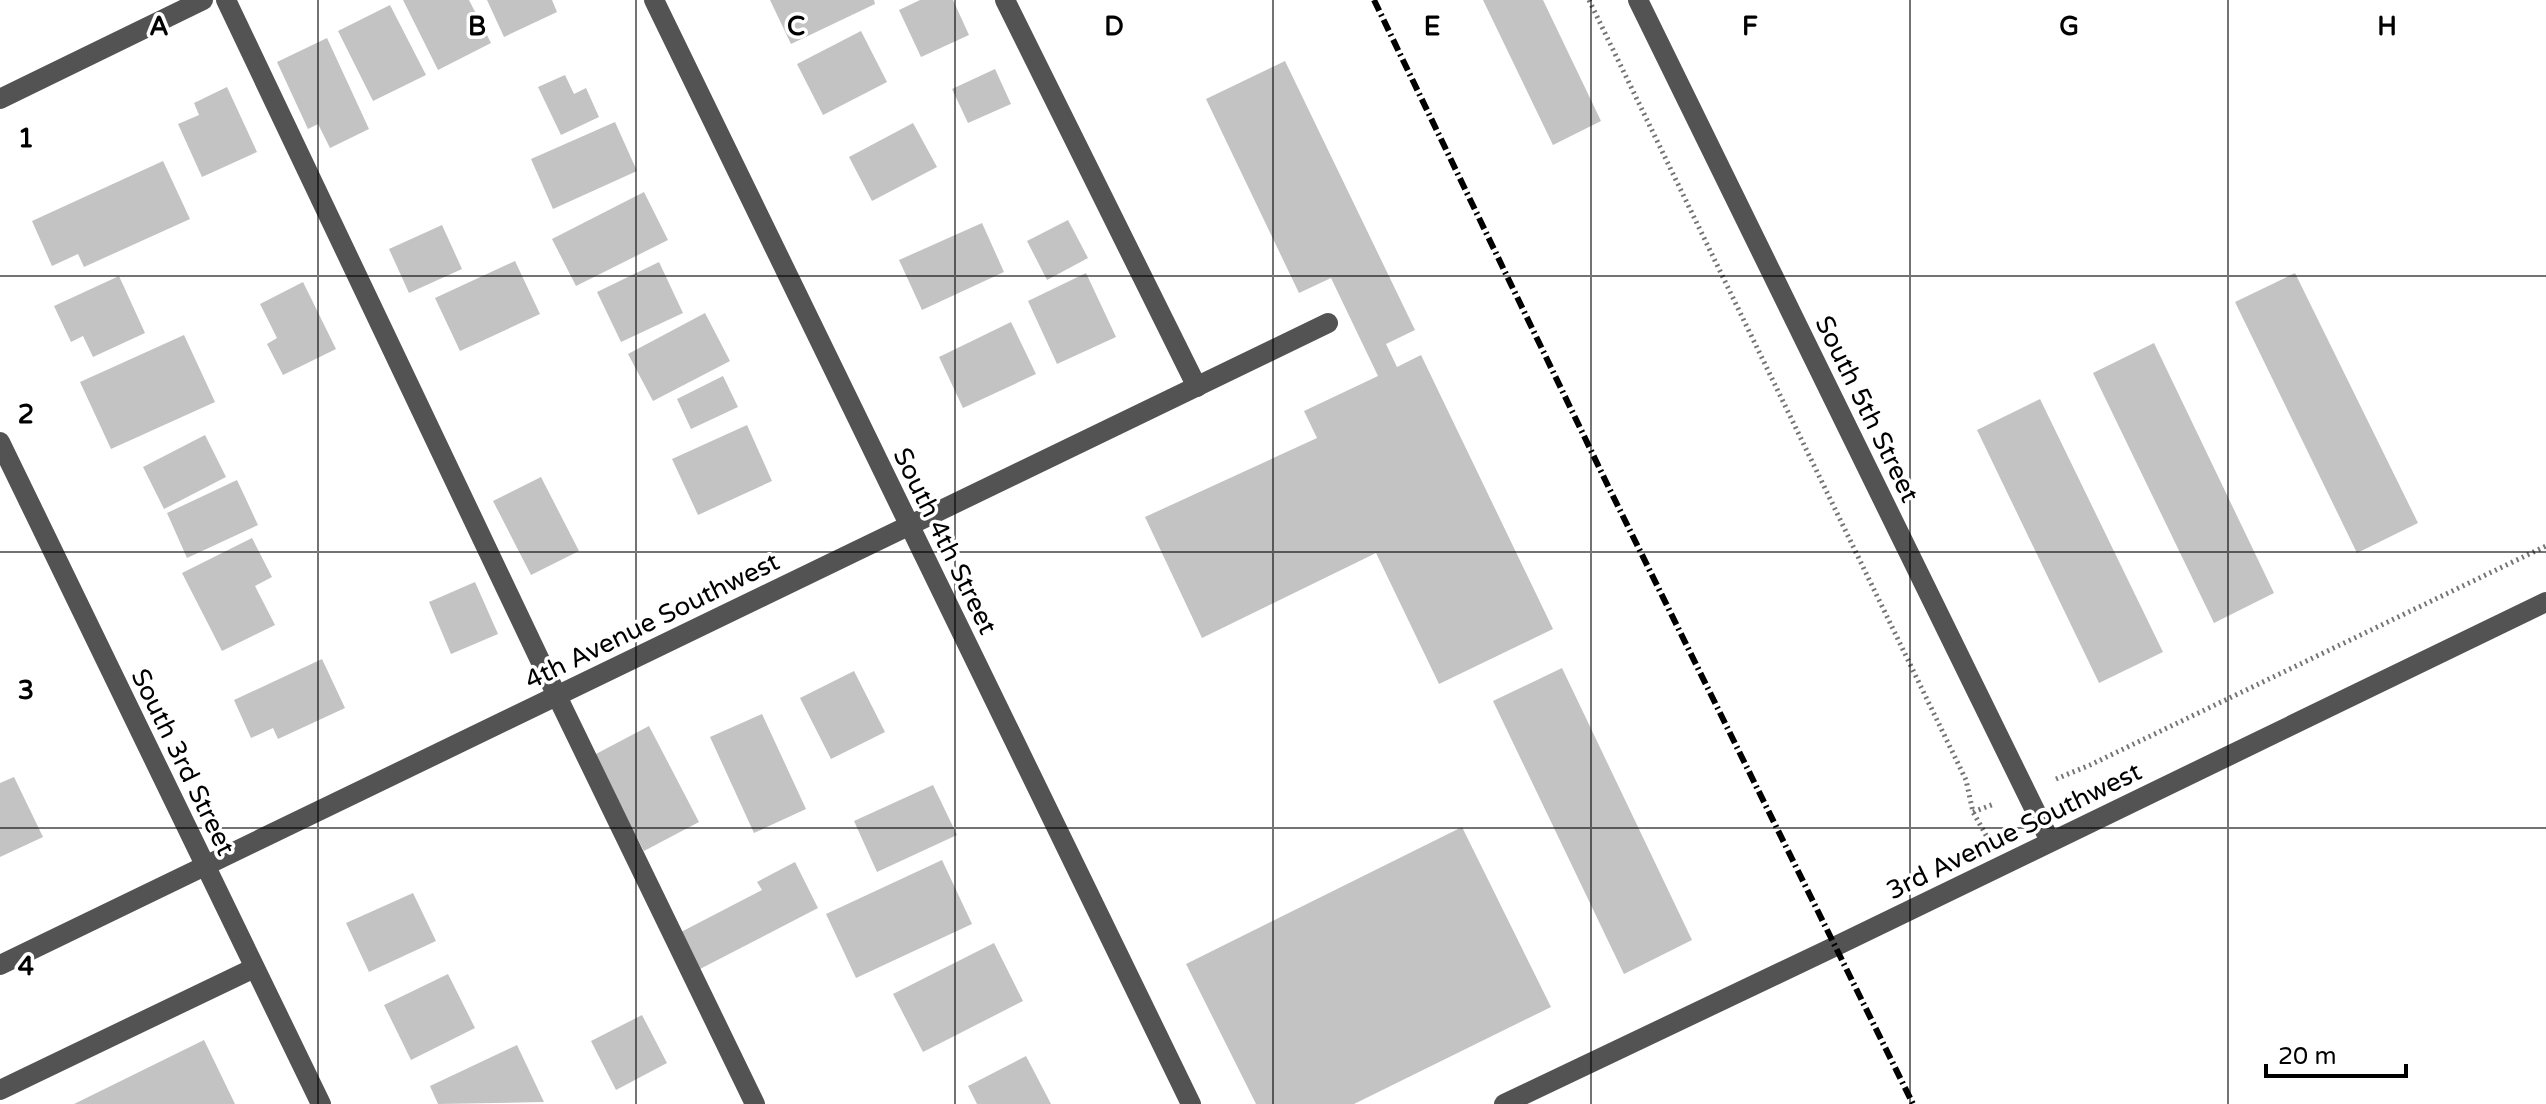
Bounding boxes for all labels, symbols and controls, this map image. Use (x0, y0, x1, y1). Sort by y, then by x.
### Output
text: A (149, 11, 169, 42)
text: B (468, 11, 486, 42)
text: C (787, 11, 805, 42)
text: D (1104, 11, 1124, 42)
text: E (1424, 11, 1440, 42)
text: F (1742, 11, 1758, 42)
text: G (2059, 11, 2079, 42)
text: H (2377, 11, 2397, 42)
text: 1 (18, 123, 34, 154)
street label: South 5th Street (1808, 311, 1926, 507)
text: 2 (18, 399, 34, 430)
street label: South 4th Street (886, 443, 1004, 639)
street label: 4th Avenue Southwest (520, 546, 784, 696)
street label: South 3rd Street (124, 664, 242, 860)
text: 3 (18, 675, 34, 706)
street label: 3rd Avenue Southwest (1882, 756, 2146, 906)
text: 4 (18, 951, 34, 982)
scale bar (2266, 1028, 2406, 1078)
text: 20 m (2278, 1042, 2336, 1071)

